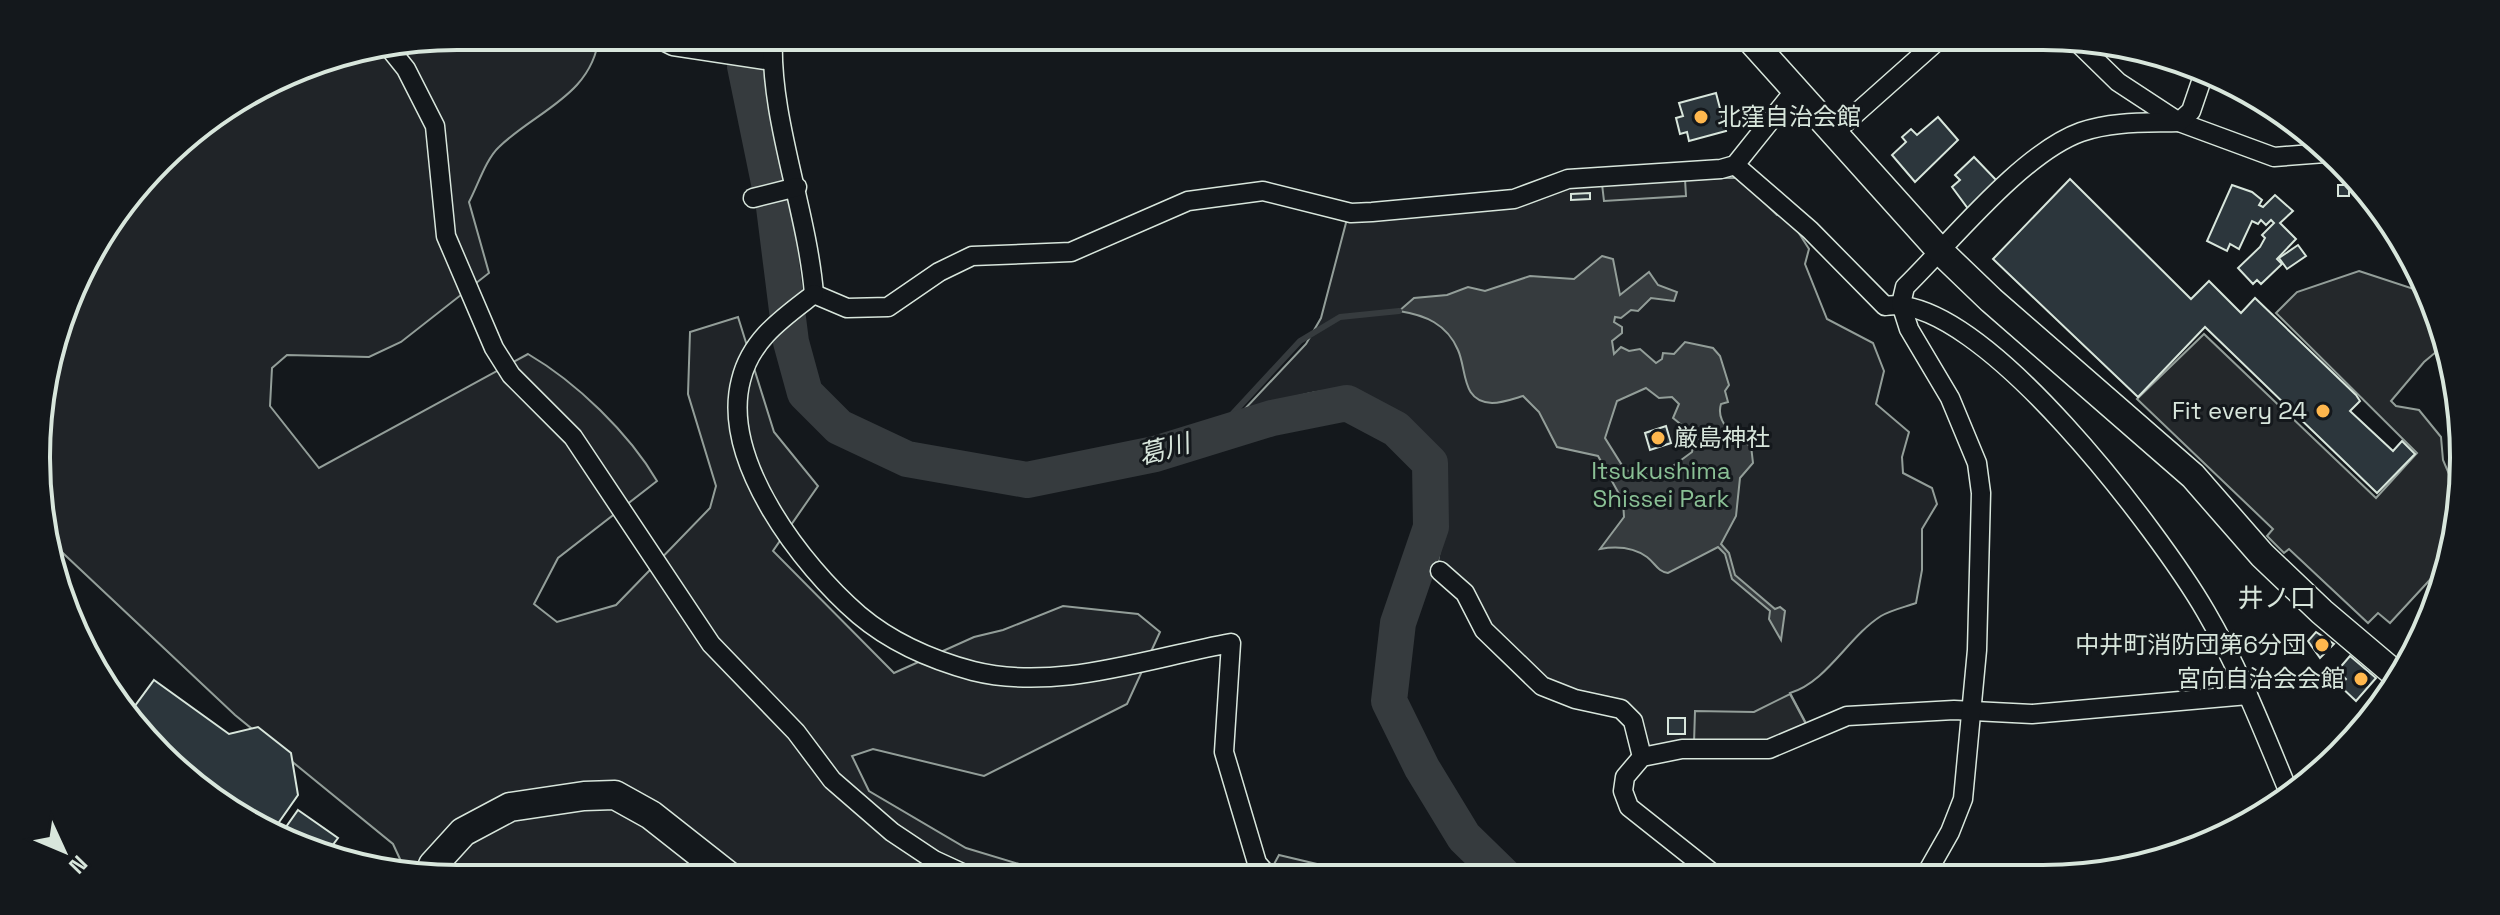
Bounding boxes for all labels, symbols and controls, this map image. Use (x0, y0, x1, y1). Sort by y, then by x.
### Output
place label: 北窪自治会館 (1717, 101, 1861, 132)
marker: 北窪自治会館 (1692, 108, 1710, 126)
place label: Fit every 24 (2172, 395, 2307, 426)
marker: Fit every 24 (2314, 402, 2332, 420)
place label: 厳島神社 (1674, 422, 1770, 453)
water label: 葛川 (1134, 425, 1196, 472)
marker: 厳島神社 (1649, 429, 1667, 447)
park label: Itsukushima Shissei Park (1591, 455, 1731, 514)
district label: 井ノ口 (2238, 581, 2316, 615)
place label: 中井町消防団第6分団 (2075, 629, 2306, 660)
marker: 中井町消防団第6分団 (2313, 636, 2331, 654)
place label: 宮向自治会会館 (2177, 663, 2345, 694)
marker: 宮向自治会会館 (2352, 670, 2370, 688)
north arrow (24, 811, 104, 891)
text: N (63, 850, 94, 880)

